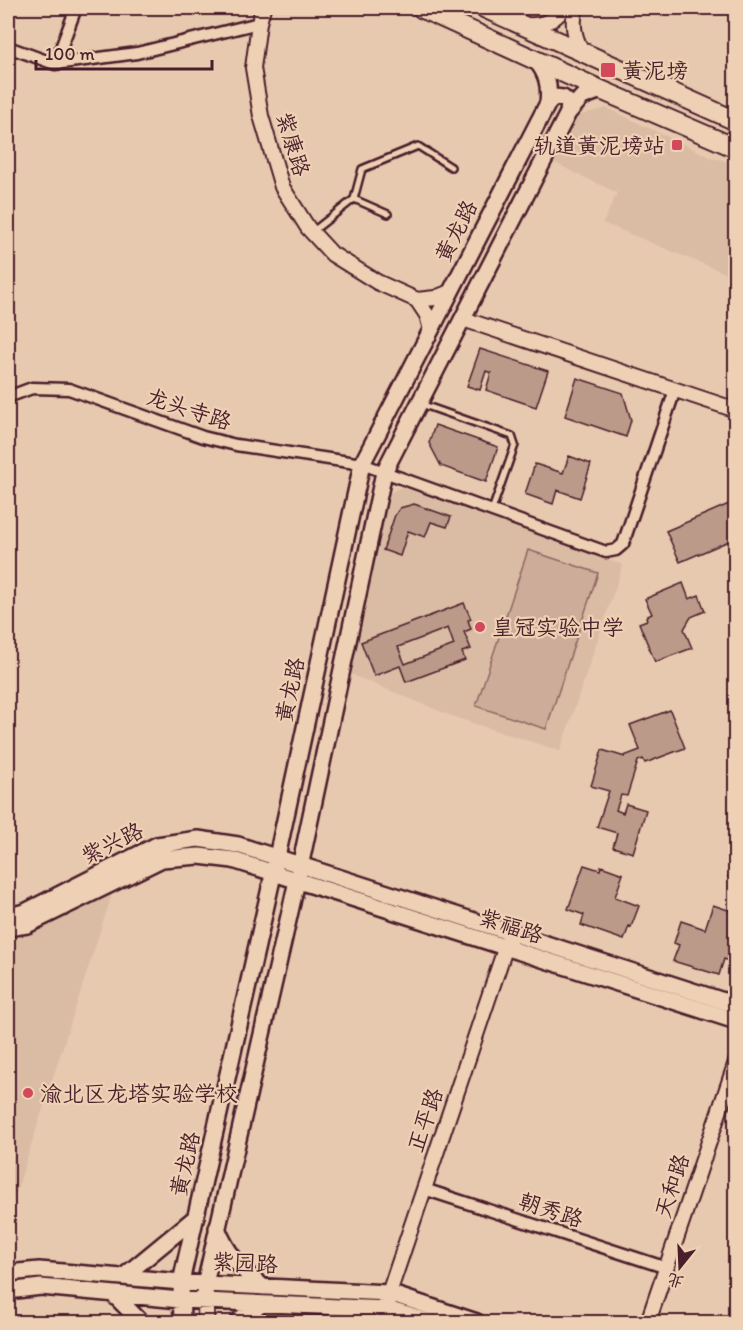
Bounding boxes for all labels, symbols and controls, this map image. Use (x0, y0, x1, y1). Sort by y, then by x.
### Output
scale bar (36, 33, 212, 71)
text: 100 m (45, 43, 95, 65)
place label: 黄泥塝 (622, 57, 688, 84)
marker: 黄泥塝 (599, 61, 617, 79)
street label: 紫康路 (270, 108, 316, 180)
place label: 轨道黄泥塝站 (533, 132, 665, 159)
marker: 轨道黄泥塝站 (670, 138, 684, 152)
street label: 黄龙路 (429, 195, 483, 267)
street label: 龙头寺路 (143, 383, 235, 435)
place label: 皇冠实验中学 (492, 614, 624, 641)
marker: 皇冠实验中学 (473, 620, 487, 634)
street label: 黄龙路 (270, 655, 310, 725)
street label: 紫兴路 (76, 816, 148, 870)
street label: 紫福路 (475, 903, 547, 949)
place label: 渝北区龙塔实验学校 (40, 1080, 238, 1107)
street label: 正平路 (401, 1084, 449, 1156)
marker: 渝北区龙塔实验学校 (21, 1086, 35, 1100)
street label: 黄龙路 (164, 1129, 206, 1199)
street label: 天和路 (649, 1150, 695, 1222)
street label: 朝秀路 (515, 1187, 587, 1233)
north arrow (650, 1237, 710, 1297)
street label: 紫园路 (211, 1248, 279, 1278)
text: 北 (665, 1269, 686, 1292)

